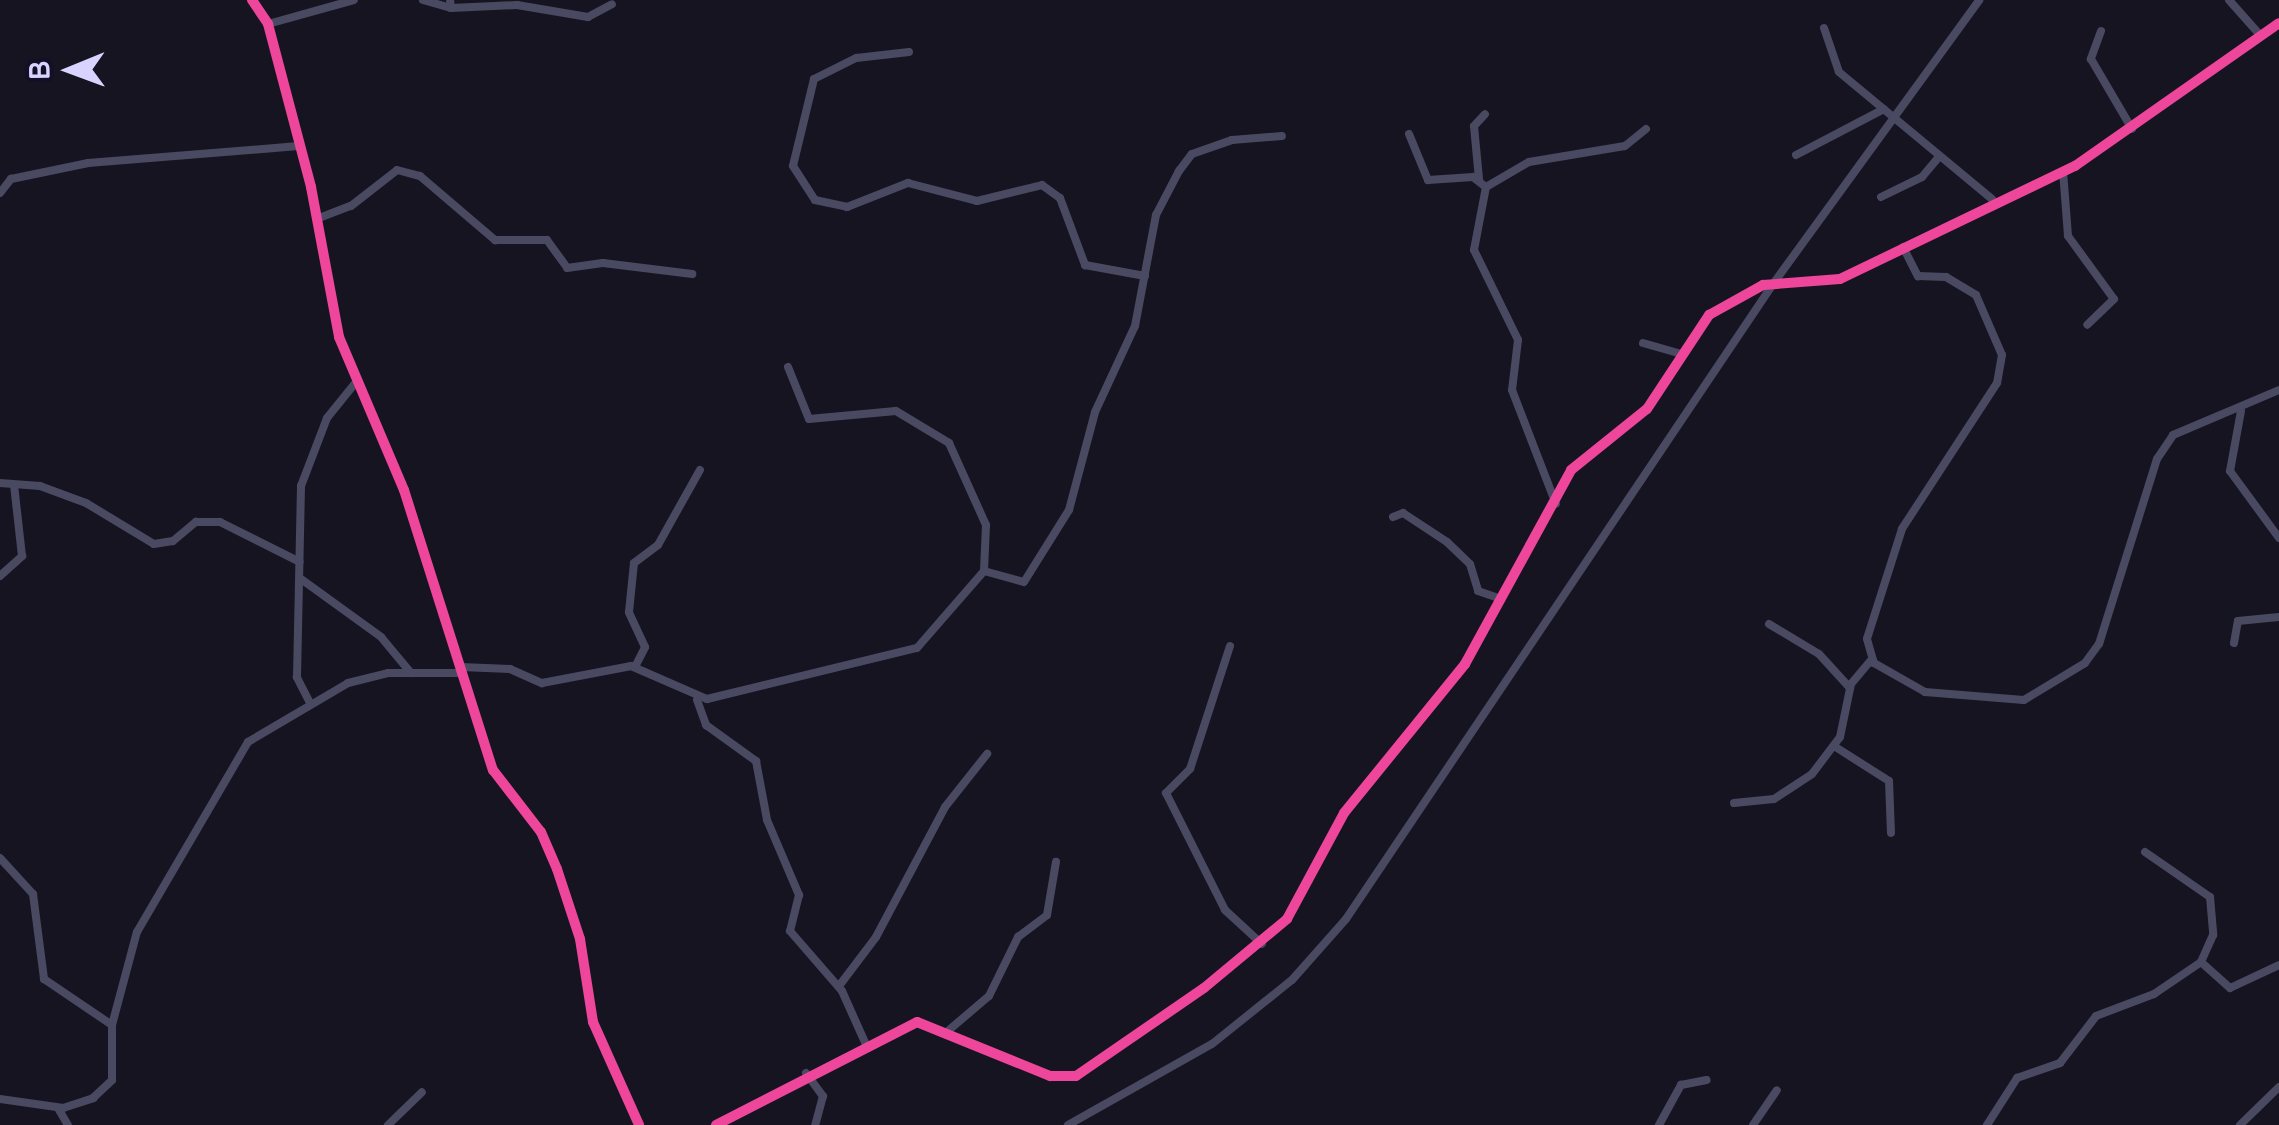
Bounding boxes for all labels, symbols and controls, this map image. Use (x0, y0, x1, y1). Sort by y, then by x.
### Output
north arrow (20, 20, 120, 120)
text: B (23, 61, 57, 81)

